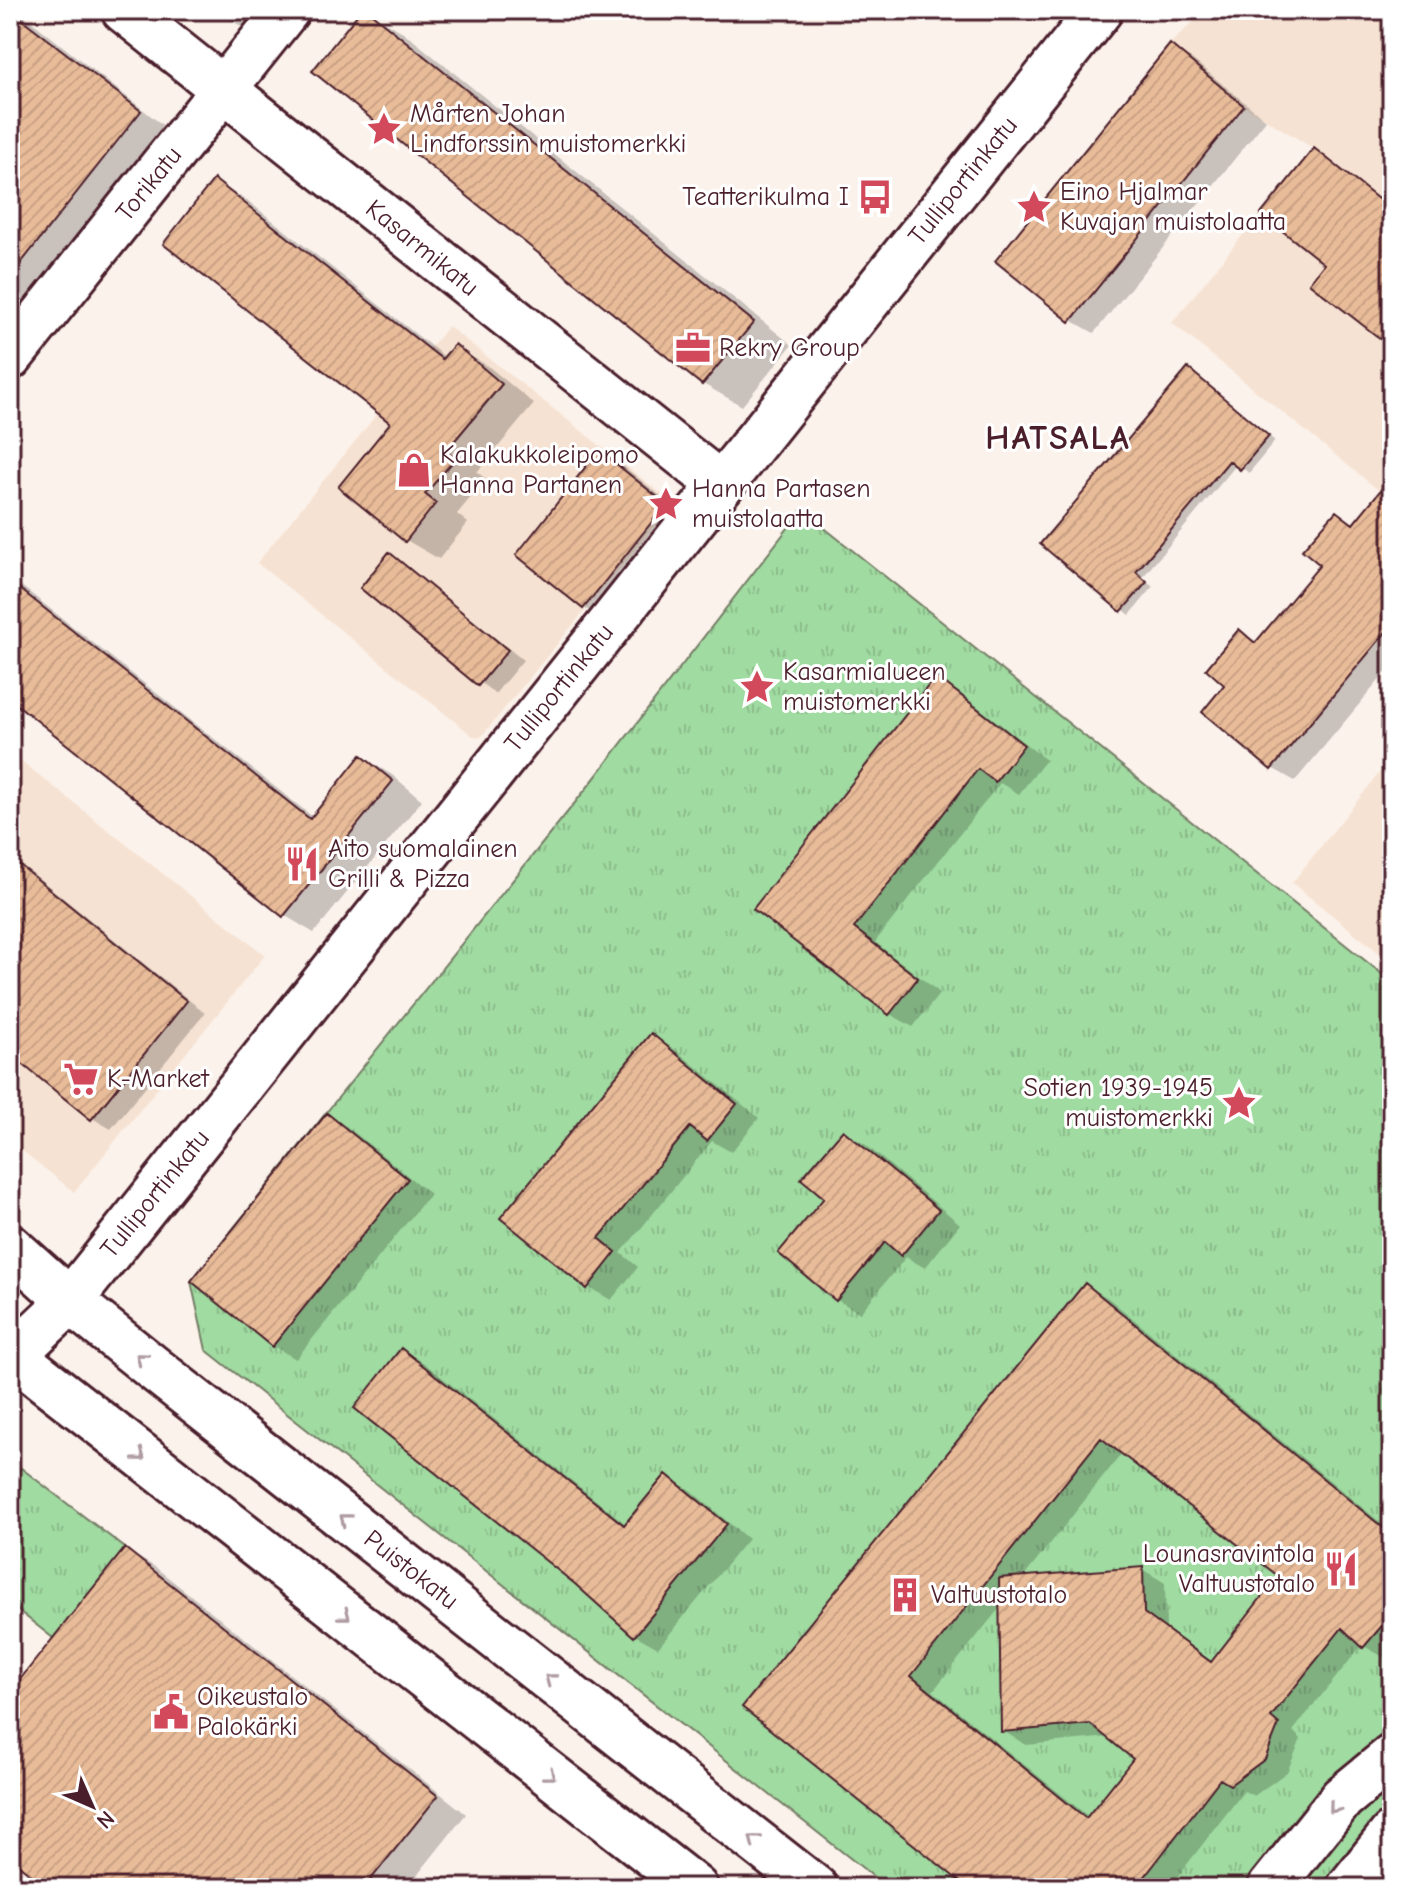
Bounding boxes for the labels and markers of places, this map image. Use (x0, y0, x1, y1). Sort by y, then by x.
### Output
place label: Mårten Johan Lindforssin muistomerkki (410, 99, 686, 159)
place icon: Mårten Johan Lindforssin muistomerkki (365, 110, 403, 148)
place label: Eino Hjalmar Kuvajan muistolaatta (1060, 177, 1286, 237)
bus stop icon: Teatterikulma I (856, 178, 894, 216)
place label: Teatterikulma I (682, 182, 849, 212)
place icon: Eino Hjalmar Kuvajan muistolaatta (1015, 188, 1053, 226)
office icon: Rekry Group (674, 329, 712, 367)
place label: Rekry Group (719, 333, 860, 363)
place label: Kalakukkoleipomo Hanna Partanen (440, 440, 639, 500)
shop icon: Kalakukkoleipomo Hanna Partanen (395, 451, 433, 489)
place label: Hanna Partasen muistolaatta (692, 474, 871, 534)
place icon: Hanna Partasen muistolaatta (647, 485, 685, 523)
place label: Kasarmialueen muistomerkki (783, 657, 946, 717)
place icon: Kasarmialueen muistomerkki (738, 668, 776, 706)
place label: Aito suomalainen Grilli & Pizza (328, 834, 518, 894)
restaurant icon: Aito suomalainen Grilli & Pizza (283, 845, 321, 883)
supermarket icon: K-Market (62, 1060, 100, 1098)
place label: K-Market (107, 1064, 211, 1094)
place label: Sotien 1939-1945 muistomerkki (1023, 1073, 1213, 1133)
place icon: Sotien 1939-1945 muistomerkki (1220, 1084, 1258, 1122)
place label: Lounasravintola Valtuustotalo (1143, 1539, 1315, 1599)
restaurant icon: Lounasravintola Valtuustotalo (1322, 1550, 1360, 1588)
building icon: Valtuustotalo (886, 1576, 924, 1614)
place label: Valtuustotalo (931, 1580, 1067, 1610)
place label: Oikeustalo Palokärki (197, 1682, 308, 1742)
public building icon: Oikeustalo Palokärki (152, 1693, 190, 1731)

